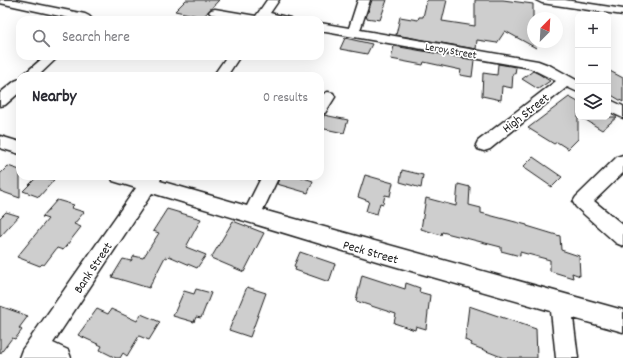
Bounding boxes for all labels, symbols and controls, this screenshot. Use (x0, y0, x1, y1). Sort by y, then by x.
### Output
north arrow (527, 12, 563, 48)
map controls (575, 12, 611, 120)
button: + (575, 12, 611, 48)
search box (16, 16, 324, 60)
icon: search (30, 27, 52, 49)
text: Search here (62, 27, 130, 49)
street label: Leroy Street (424, 40, 478, 64)
button: − (575, 48, 611, 84)
button: layers (575, 84, 611, 120)
text: Nearby (32, 86, 76, 110)
text: 0 results (263, 89, 308, 108)
street label: High Street (499, 89, 554, 138)
street label: Peck Street (340, 236, 400, 270)
street label: Bank Street (70, 239, 118, 298)

